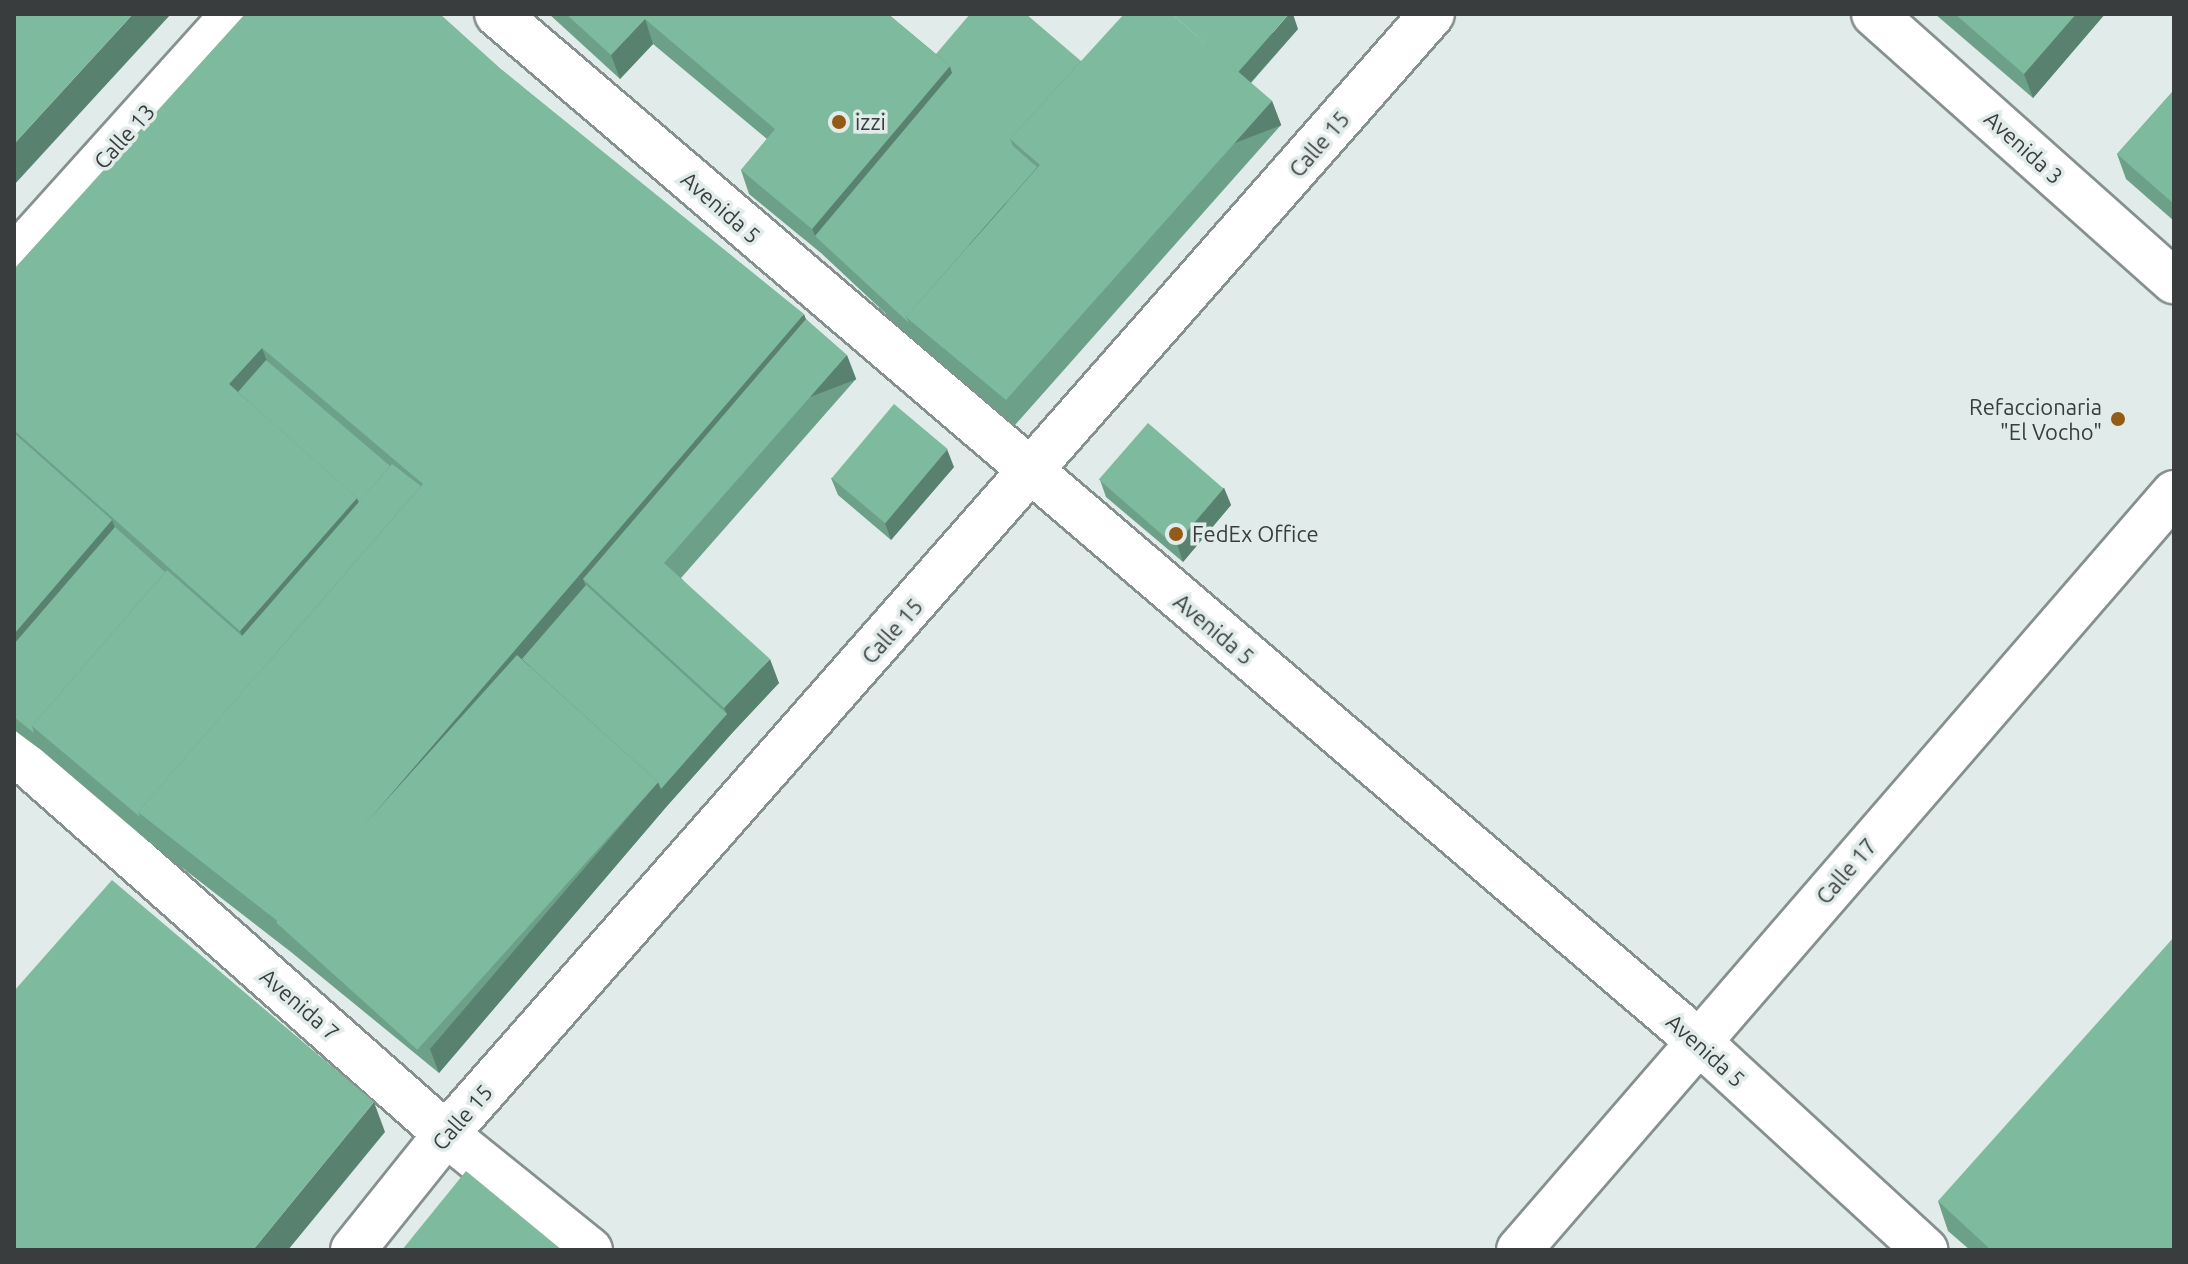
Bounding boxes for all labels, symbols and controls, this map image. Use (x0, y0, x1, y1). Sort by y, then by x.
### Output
street label: Calle 13 (88, 98, 160, 174)
street label: Avenida 3 (1979, 105, 2069, 189)
street label: Calle 15 (1283, 106, 1355, 182)
place label: izzi (855, 109, 886, 135)
marker: izzi (830, 113, 848, 131)
street label: Avenida 5 (676, 165, 766, 249)
place label: Refaccionaria "El Vocho" (1969, 393, 2102, 444)
marker: Refaccionaria "El Vocho" (2109, 410, 2127, 428)
place label: FedEx Office (1192, 521, 1319, 547)
marker: FedEx Office (1167, 525, 1185, 543)
street label: Avenida 5 (1169, 588, 1259, 670)
street label: Calle 15 (856, 593, 928, 669)
street label: Calle 17 (1810, 833, 1882, 909)
street label: Avenida 7 (255, 962, 345, 1046)
street label: Avenida 5 (1661, 1008, 1751, 1092)
street label: Calle 15 (426, 1079, 498, 1155)

